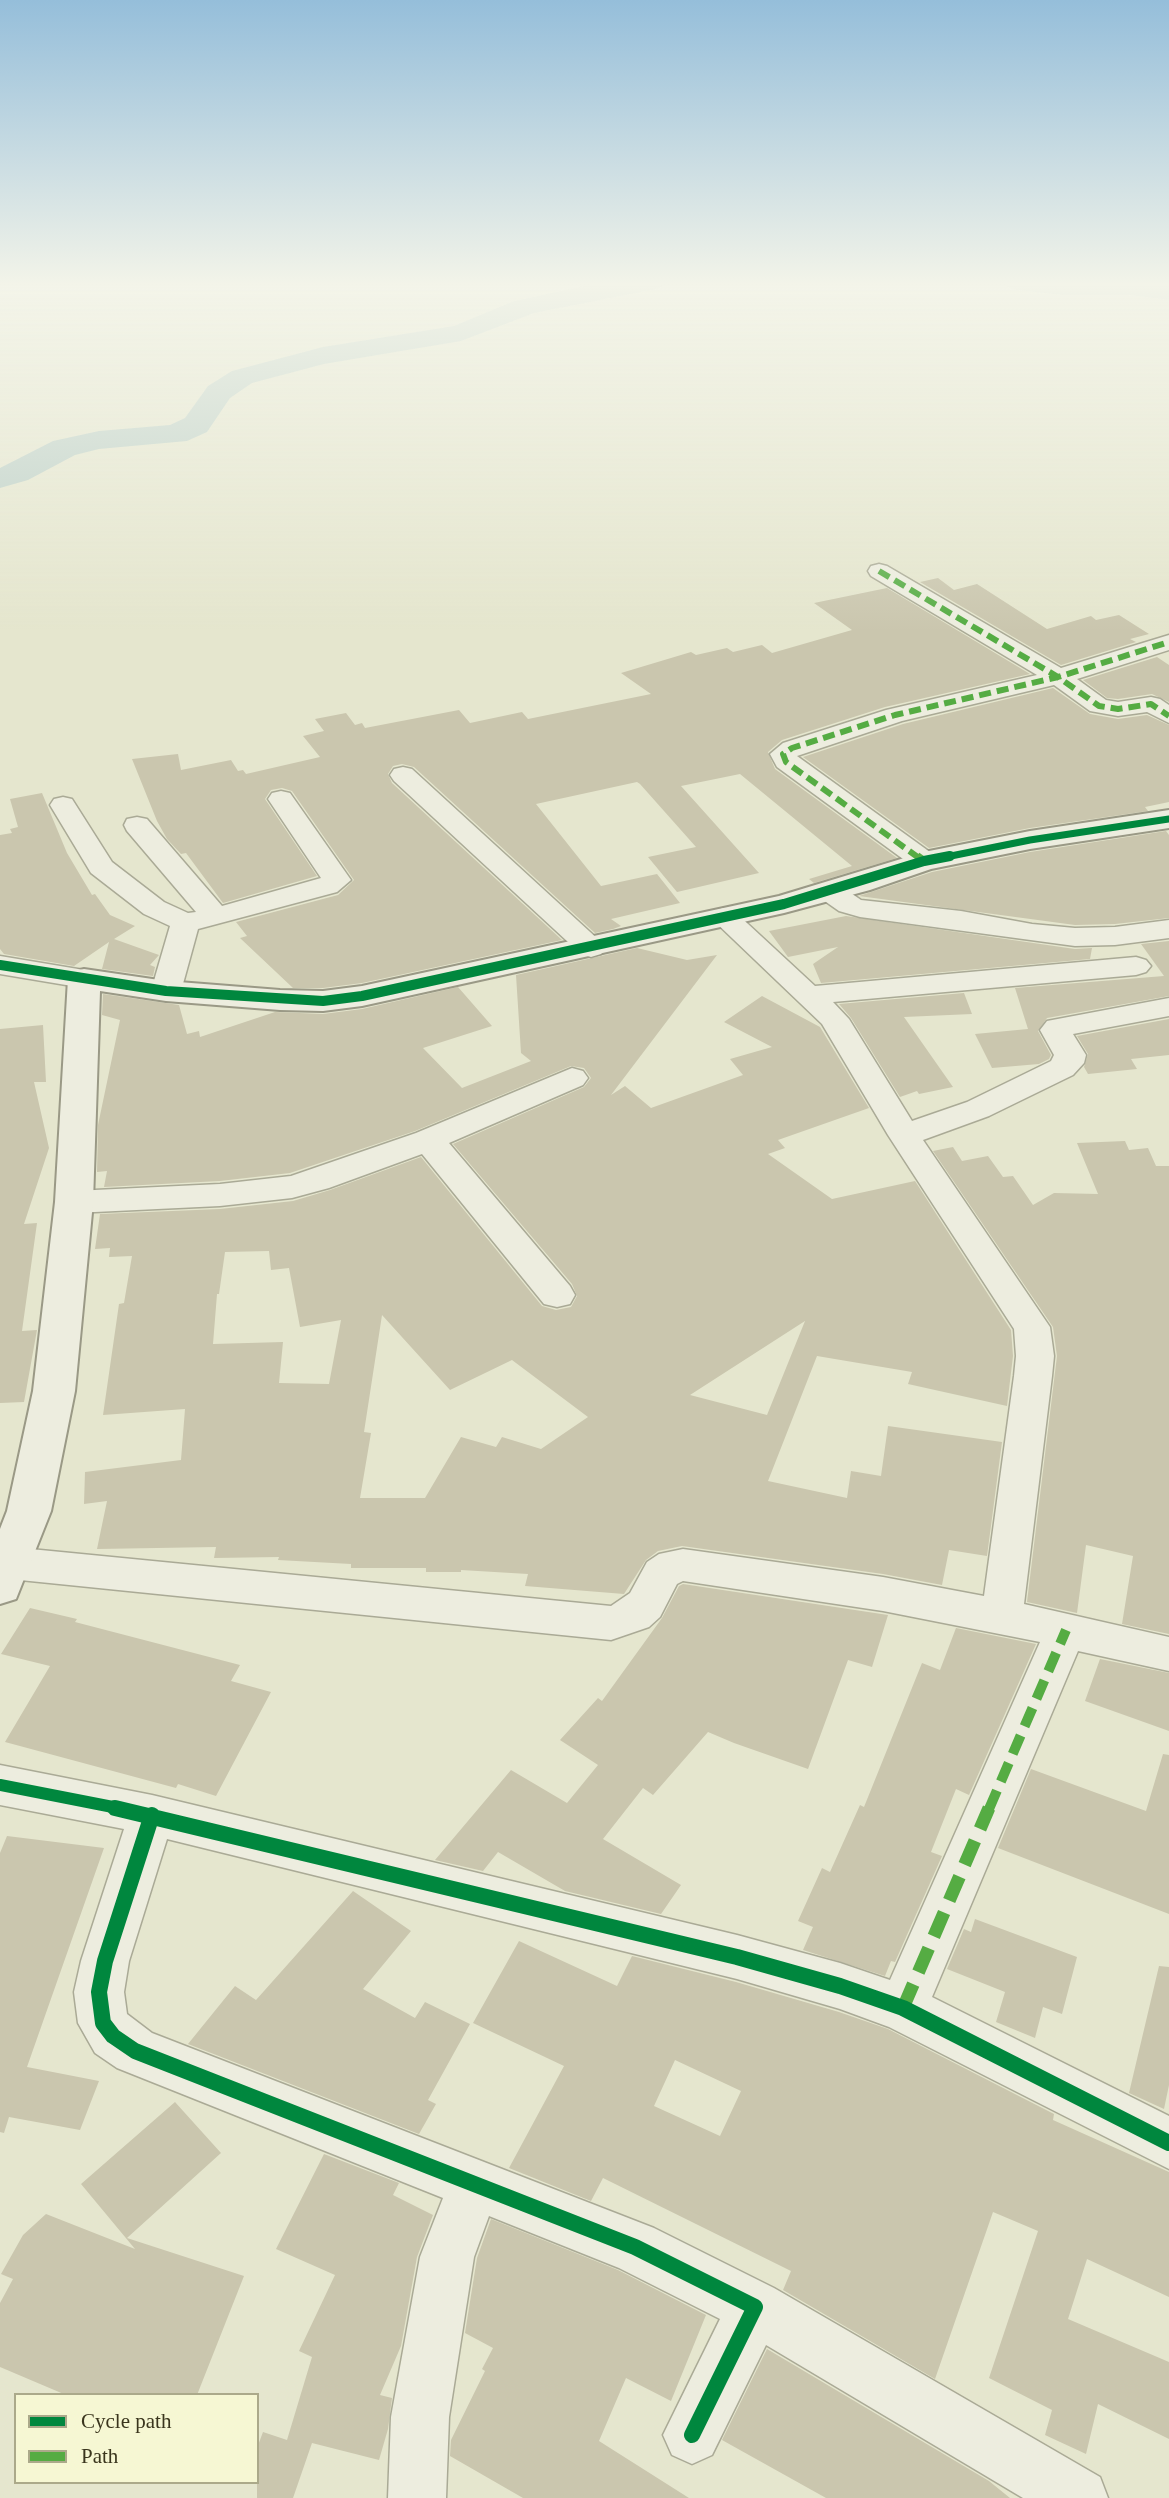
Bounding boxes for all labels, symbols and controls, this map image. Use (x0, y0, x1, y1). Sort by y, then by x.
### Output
legend (14, 2393, 259, 2484)
text: Cycle path (81, 2409, 171, 2433)
text: Path (81, 2444, 118, 2468)

